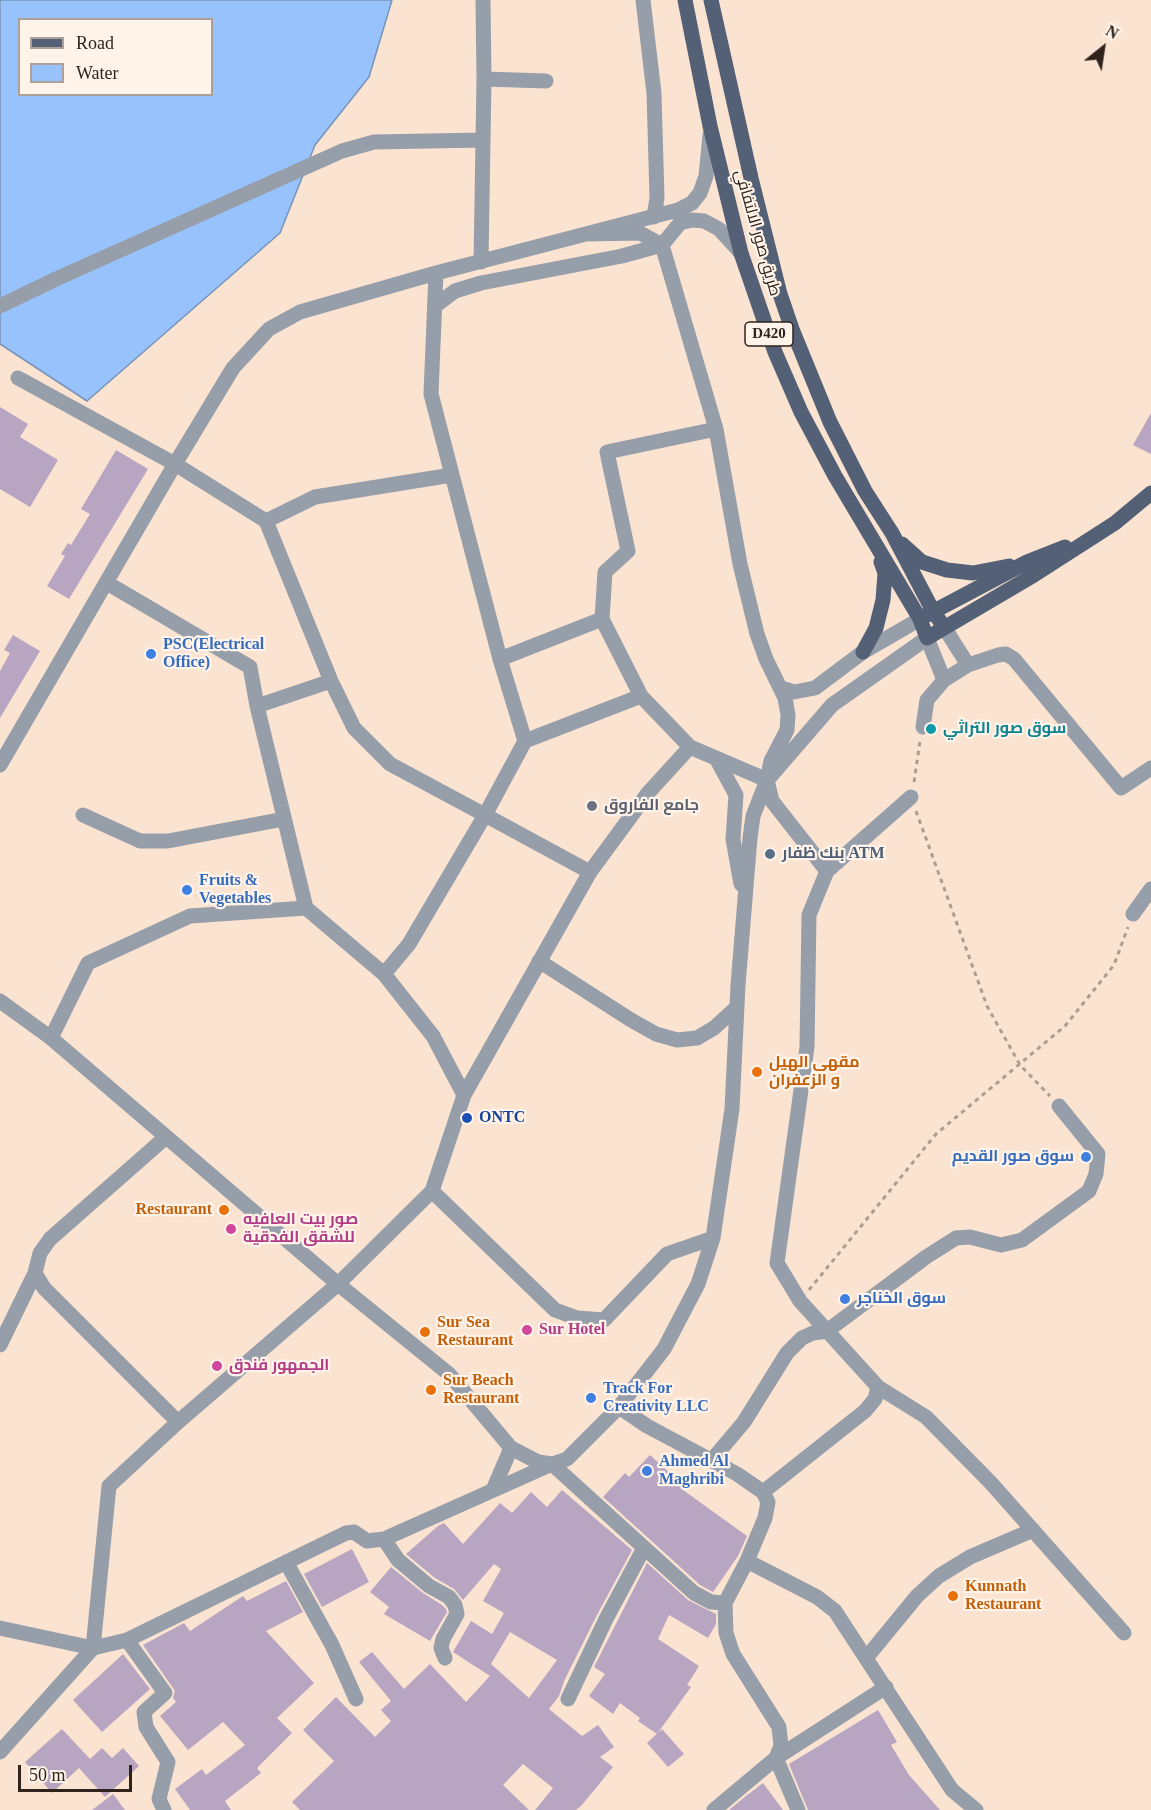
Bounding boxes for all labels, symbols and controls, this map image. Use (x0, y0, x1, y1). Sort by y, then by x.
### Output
legend (18, 18, 213, 96)
north arrow (1073, 18, 1133, 78)
text: N (1103, 22, 1122, 42)
text: Road (76, 33, 114, 53)
text: Water (76, 63, 119, 83)
street label: طريق صور الالتفافي (730, 168, 784, 298)
road number: D420 (745, 322, 793, 346)
place label: PSC(Electrical Office) (163, 635, 264, 673)
marker: PSC(Electrical Office) (144, 647, 158, 661)
place label: سوق صور التراثي (943, 719, 1066, 739)
marker: سوق صور التراثي (924, 722, 938, 736)
place label: جامع الفاروق (604, 796, 699, 816)
marker: جامع الفاروق (585, 799, 599, 813)
place label: بنك ظفار ATM (782, 844, 885, 864)
marker: بنك ظفار ATM (763, 847, 777, 861)
place label: Fruits & Vegetables (199, 871, 271, 909)
marker: Fruits & Vegetables (180, 883, 194, 897)
place label: مقهى الهيل و الزعفران (769, 1053, 860, 1091)
marker: مقهى الهيل و الزعفران (750, 1065, 764, 1079)
place label: ONTC (479, 1108, 525, 1128)
marker: ONTC (460, 1111, 474, 1125)
place label: سوق صور القديم (952, 1147, 1074, 1167)
marker: سوق صور القديم (1079, 1150, 1093, 1164)
place label: Restaurant (136, 1200, 212, 1220)
marker: Restaurant (217, 1203, 231, 1217)
place label: صور بيت العافيه للشقق الفدقية (243, 1210, 358, 1248)
marker: صور بيت العافيه للشقق الفدقية (224, 1222, 238, 1236)
place label: سوق الخناجر (857, 1289, 946, 1309)
marker: سوق الخناجر (838, 1292, 852, 1306)
place label: Sur Sea Restaurant (437, 1313, 513, 1351)
place label: Sur Hotel (539, 1320, 605, 1340)
marker: Sur Hotel (520, 1323, 534, 1337)
marker: Sur Sea Restaurant (418, 1325, 432, 1339)
place label: الجمهور فندق (229, 1356, 329, 1376)
marker: الجمهور فندق (210, 1359, 224, 1373)
place label: Sur Beach Restaurant (443, 1371, 519, 1409)
place label: Track For Creativity LLC (603, 1379, 709, 1417)
marker: Sur Beach Restaurant (424, 1383, 438, 1397)
marker: Track For Creativity LLC (584, 1391, 598, 1405)
place label: Ahmed Al Maghribi (659, 1452, 729, 1490)
marker: Ahmed Al Maghribi (640, 1464, 654, 1478)
place label: Kunnath Restaurant (965, 1577, 1041, 1615)
marker: Kunnath Restaurant (946, 1589, 960, 1603)
scale bar (21, 1753, 135, 1791)
text: 50 m (29, 1765, 66, 1785)

